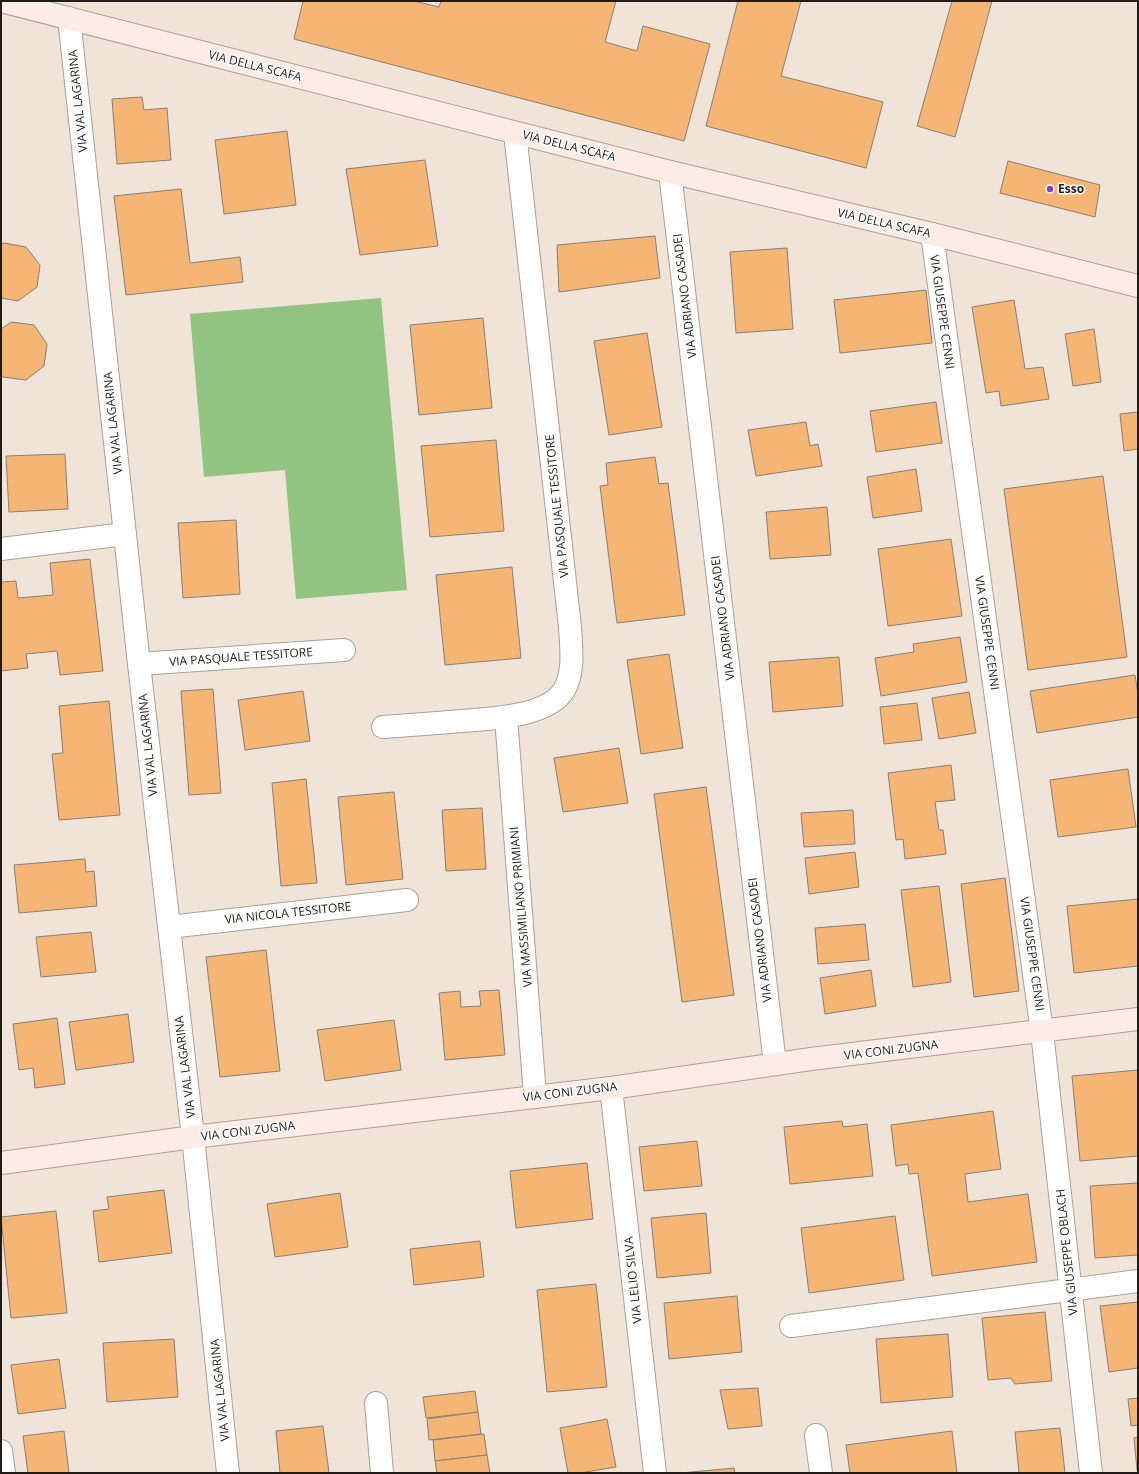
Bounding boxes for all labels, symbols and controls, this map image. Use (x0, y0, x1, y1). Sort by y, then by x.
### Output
street label: VIA DELLA SCAFA (207, 46, 304, 85)
street label: VIA VAL LAGARINA (64, 49, 91, 153)
street label: VIA DELLA SCAFA (521, 126, 618, 165)
place label: Esso (1058, 180, 1084, 197)
marker: Esso (1045, 184, 1055, 194)
street label: VIA DELLA SCAFA (836, 204, 933, 242)
street label: VIA ADRIANO CASADEI (668, 233, 701, 359)
street label: VIA GIUSEPPE CENNI (926, 254, 959, 370)
street label: VIA VAL LAGARINA (99, 371, 126, 475)
street label: VIA PASQUALE TESSITORE (541, 433, 572, 579)
street label: VIA ADRIANO CASADEI (706, 555, 739, 681)
street label: VIA GIUSEPPE CENNI (971, 575, 1004, 691)
street label: VIA PASQUALE TESSITORE (168, 643, 313, 670)
street label: VIA VAL LAGARINA (134, 693, 161, 797)
street label: VIA MASSIMILIANO PRIMIANI (505, 826, 536, 988)
street label: VIA ADRIANO CASADEI (743, 877, 776, 1003)
street label: VIA GIUSEPPE CENNI (1016, 896, 1049, 1012)
street label: VIA NICOLA TESSITORE (224, 897, 352, 928)
street label: VIA VAL LAGARINA (170, 1015, 199, 1119)
street label: VIA CONI ZUGNA (843, 1035, 939, 1064)
street label: VIA CONI ZUGNA (522, 1077, 618, 1106)
street label: VIA CONI ZUGNA (200, 1116, 296, 1145)
street label: VIA GIUSEPPE OBLACH (1051, 1188, 1082, 1316)
street label: VIA LELIO SILVA (619, 1235, 646, 1324)
street label: VIA VAL LAGARINA (206, 1338, 233, 1442)

